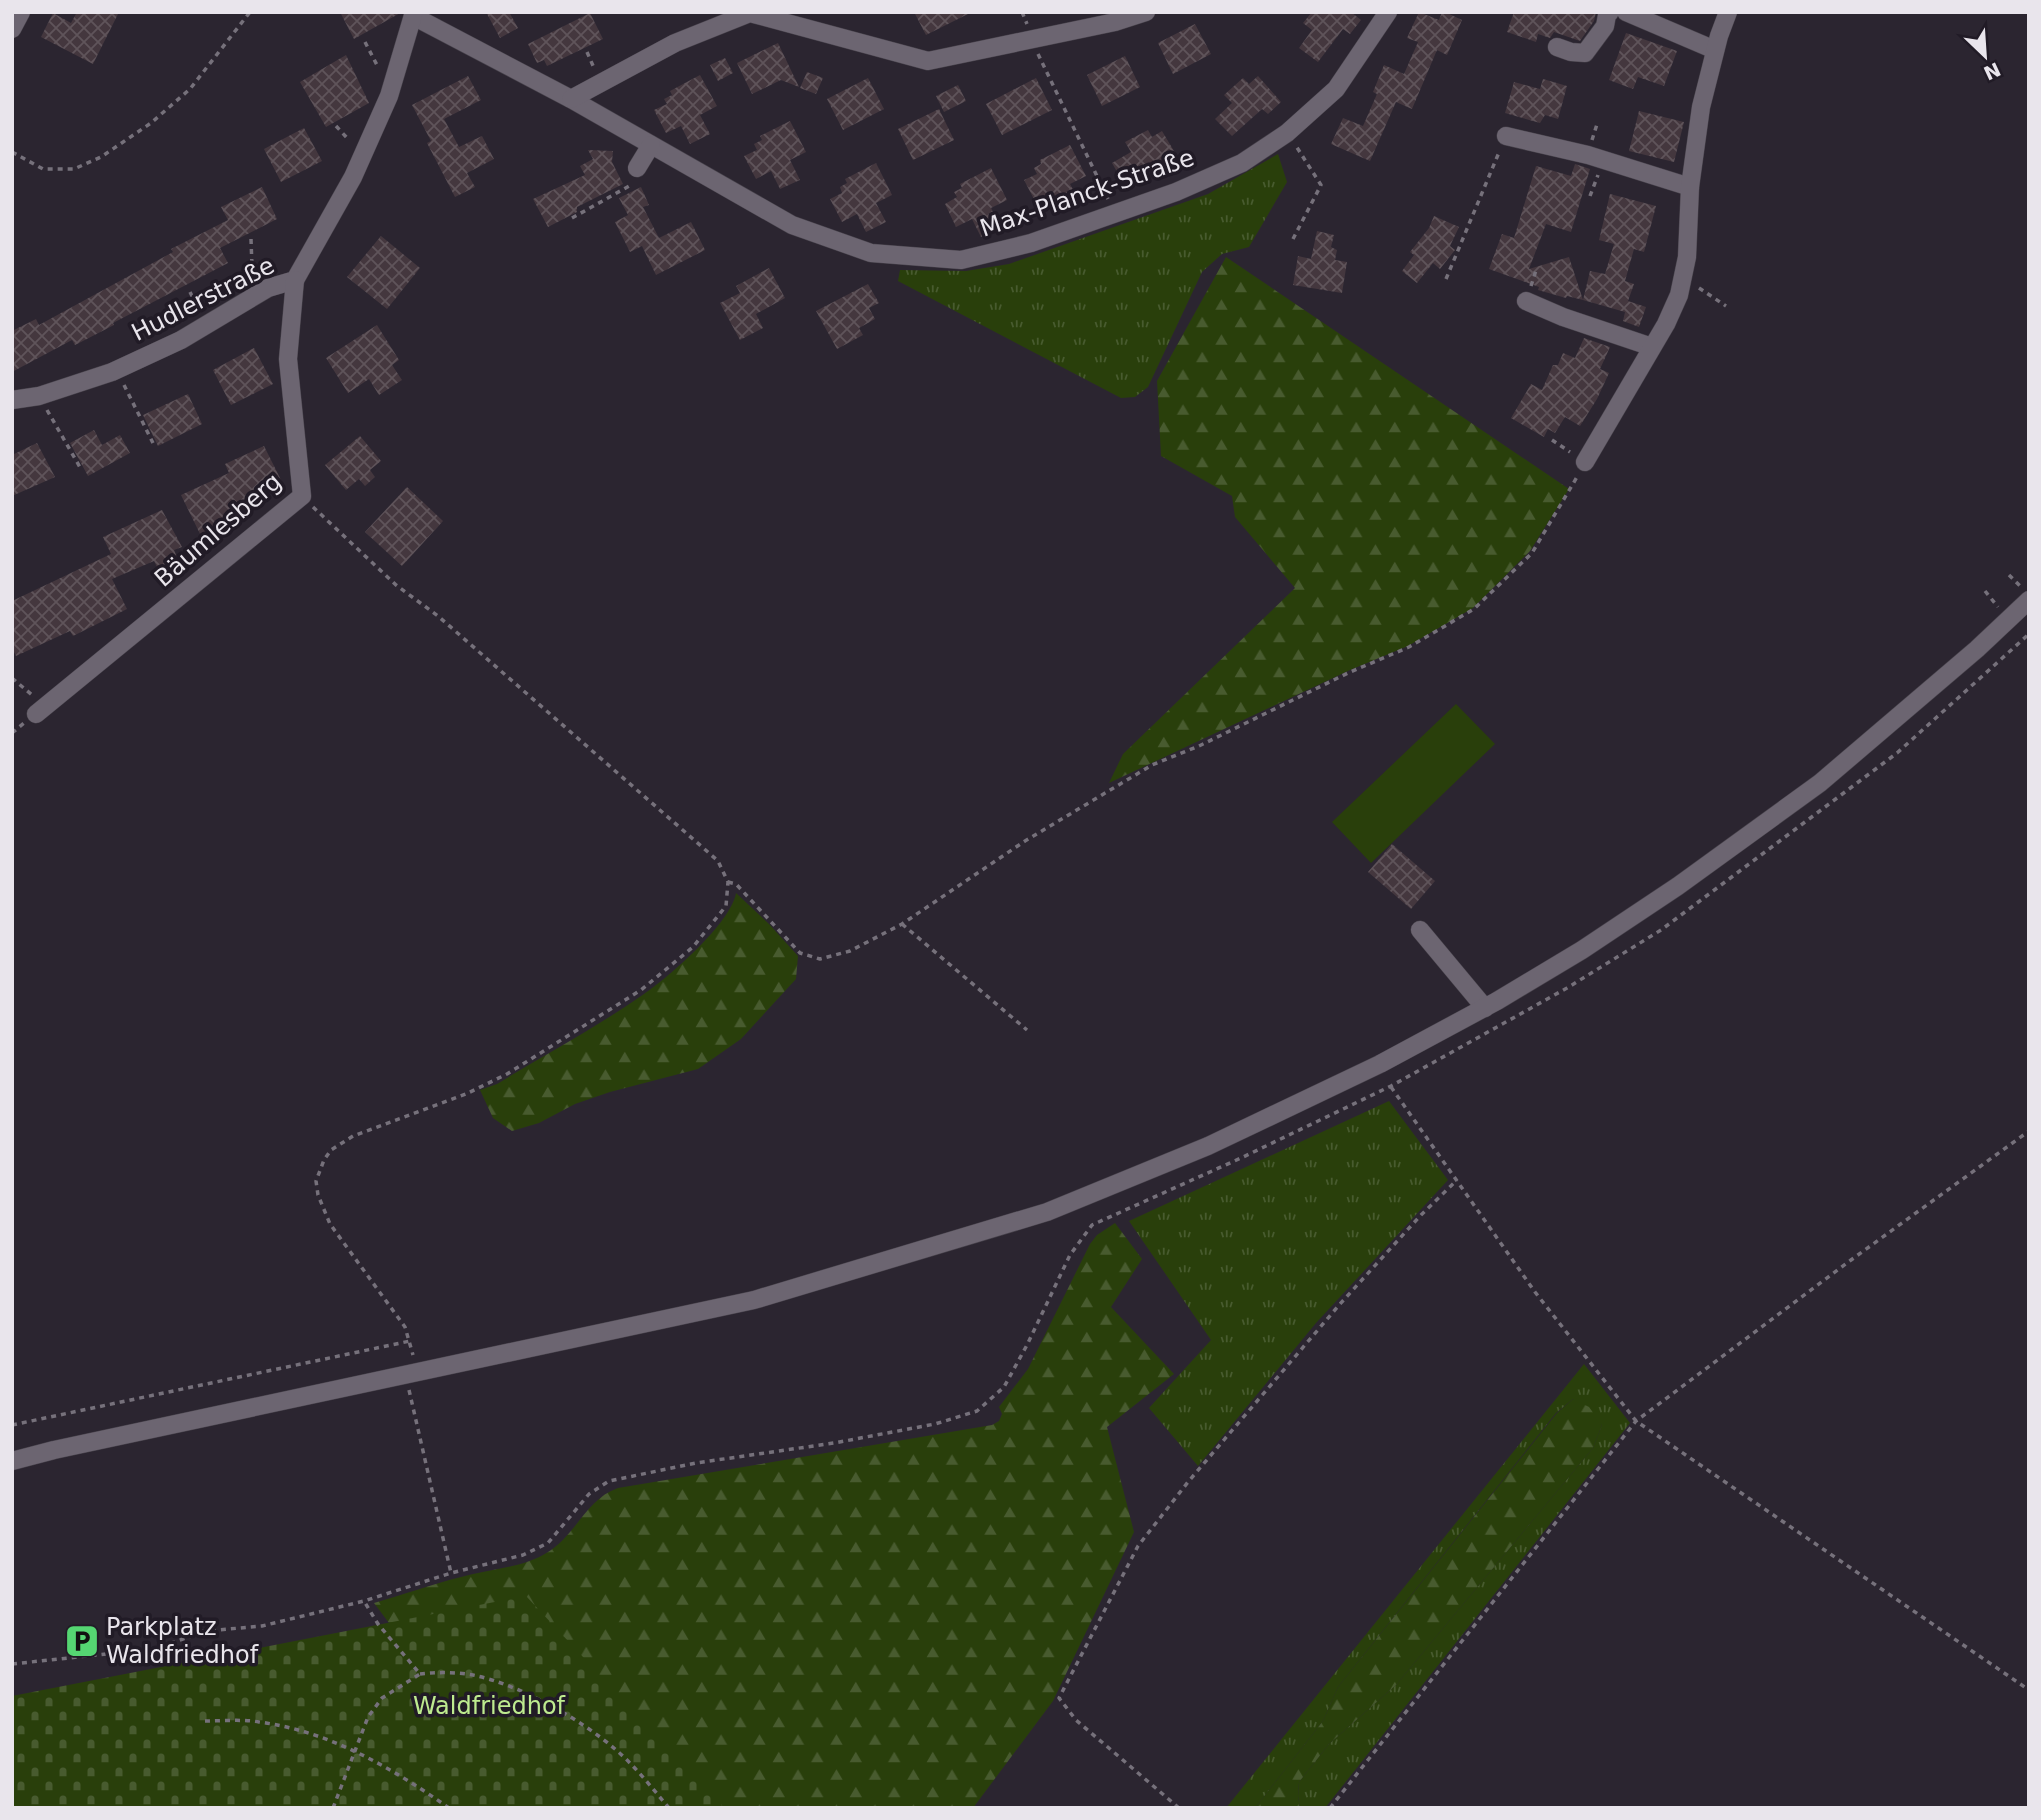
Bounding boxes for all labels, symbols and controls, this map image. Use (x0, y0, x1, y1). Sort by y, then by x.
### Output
north arrow (1950, 21, 2020, 91)
text: N (1980, 58, 2004, 85)
street label: Max-Planck-Straße (976, 143, 1198, 243)
street label: Hudlerstraße (127, 251, 279, 347)
street label: Bäumlesberg (149, 467, 287, 593)
place label: Parkplatz Waldfriedhof (106, 1613, 259, 1669)
parking icon: Parkplatz Waldfriedhof (63, 1622, 101, 1660)
park label: Waldfriedhof (413, 1692, 566, 1720)

